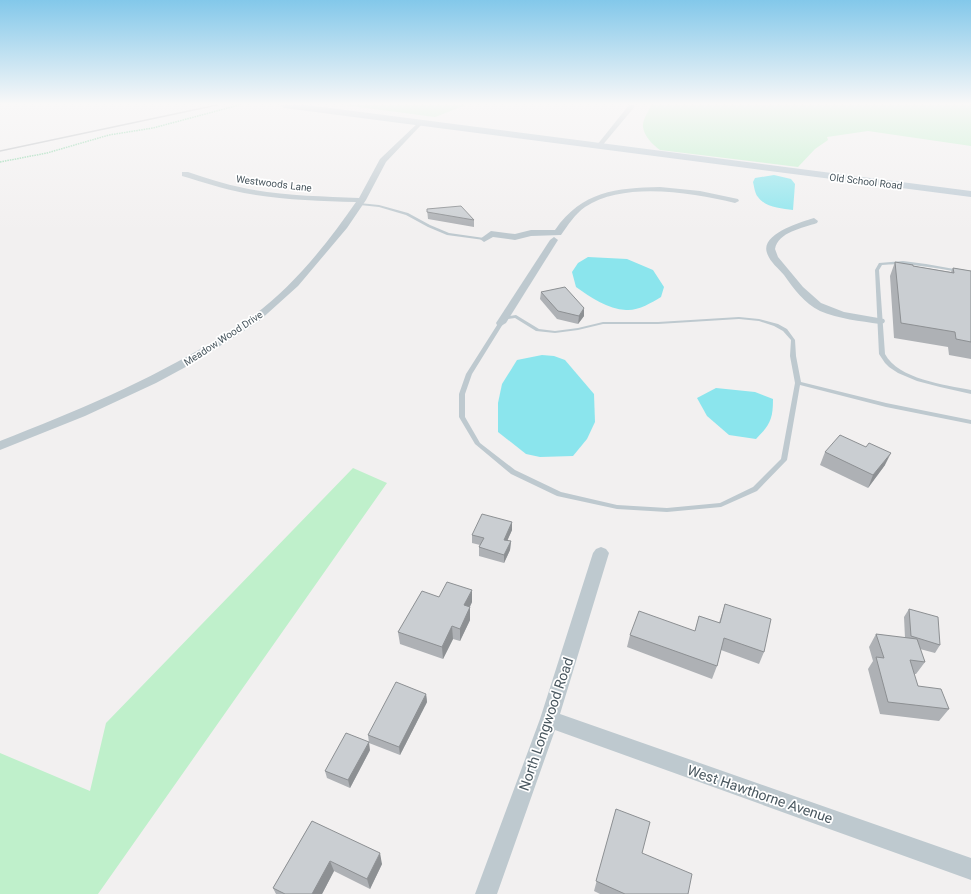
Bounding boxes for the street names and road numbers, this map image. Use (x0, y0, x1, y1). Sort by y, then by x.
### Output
street label: Old School Road (829, 172, 903, 191)
street label: Westwoods Lane (235, 173, 312, 194)
street label: Meadow Wood Drive (182, 309, 265, 368)
street label: North Longwood Road (516, 655, 576, 793)
street label: West Hawthorne Avenue (685, 762, 835, 826)

